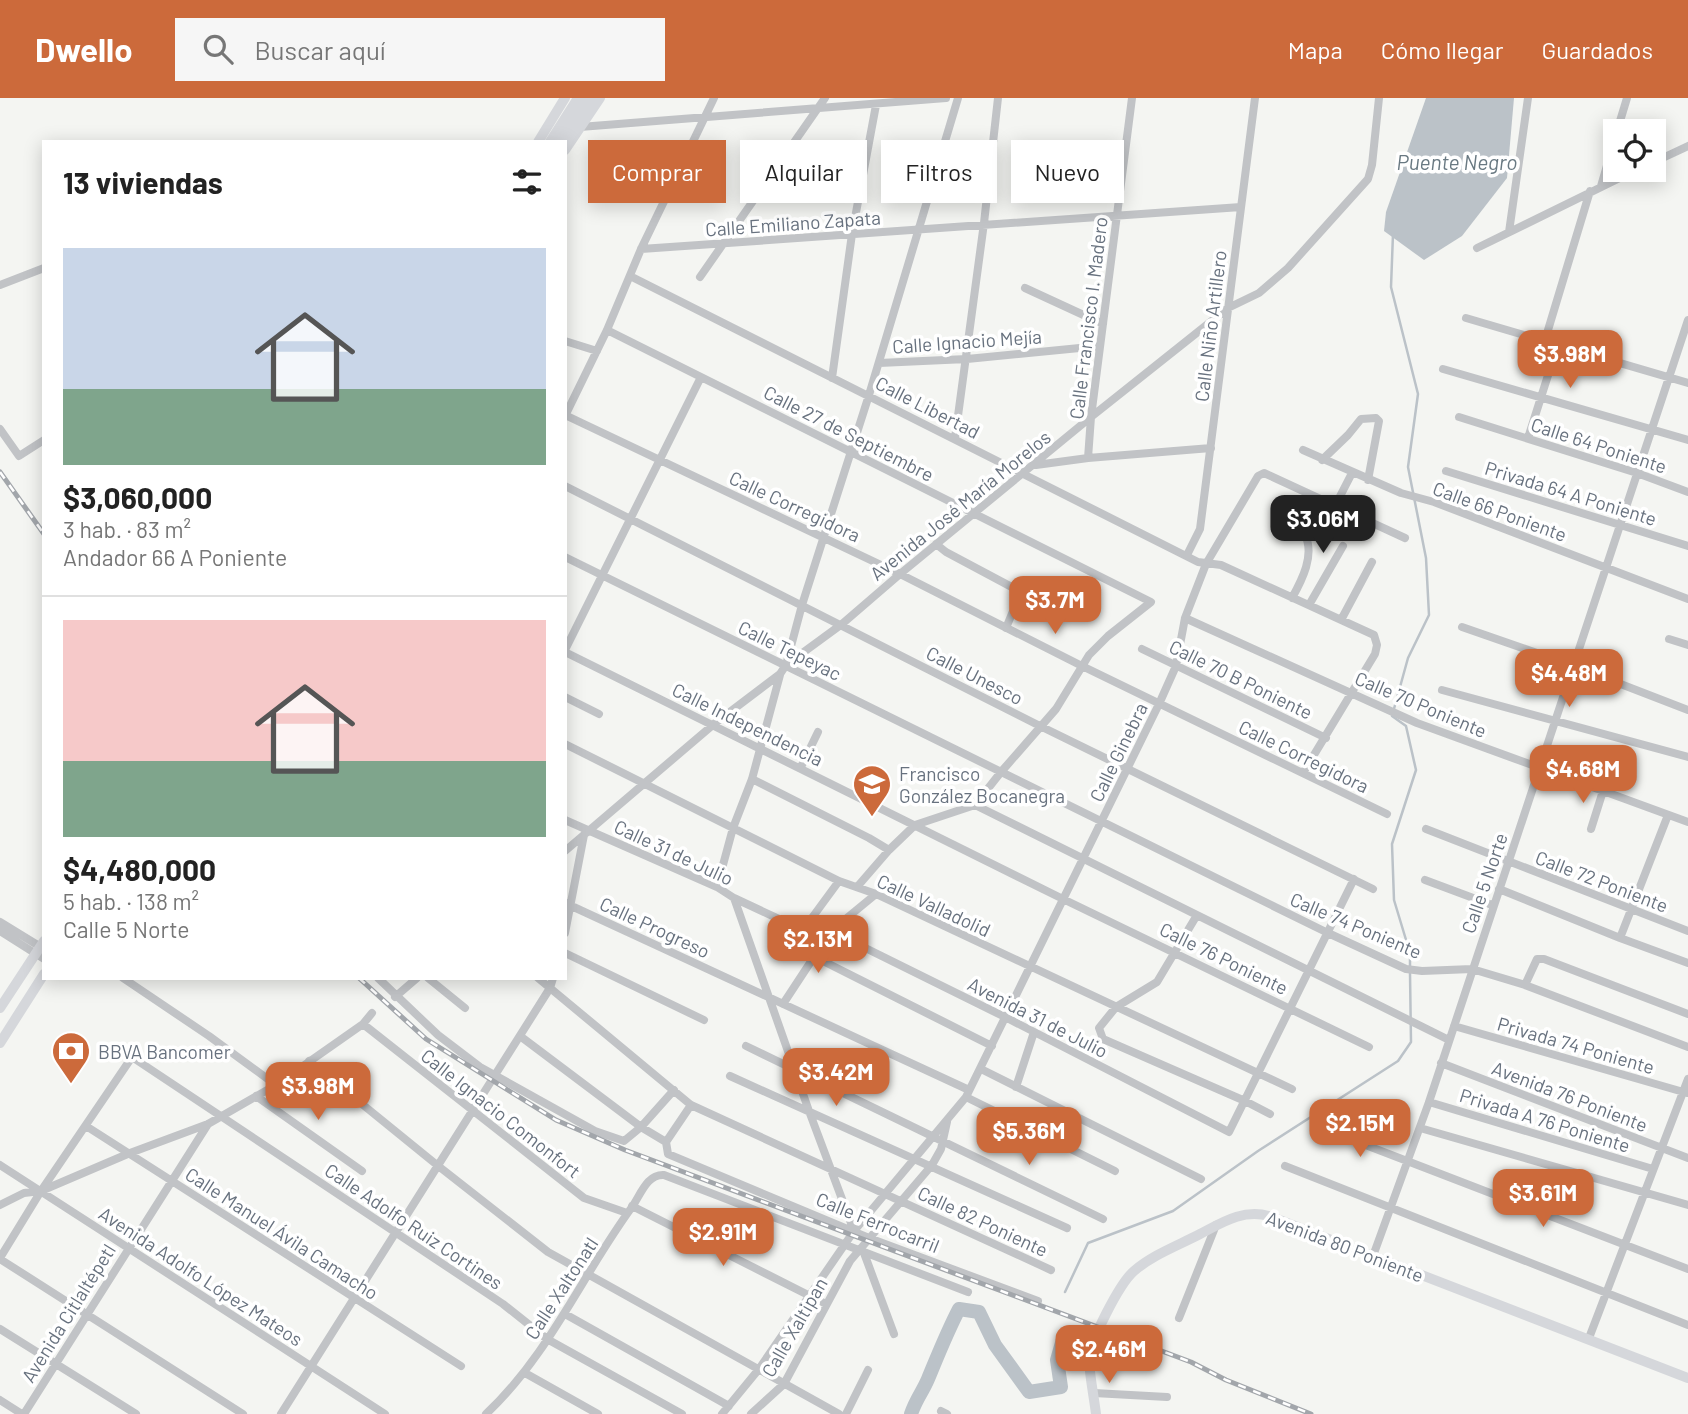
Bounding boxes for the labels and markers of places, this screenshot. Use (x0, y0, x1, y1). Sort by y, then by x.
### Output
pin: $3.98M (1513, 330, 1627, 390)
pin: $3.06M (1266, 496, 1380, 555)
pin: $3.7M (1006, 576, 1104, 636)
pin: $4.48M (1512, 650, 1626, 709)
pin: $4.68M (1526, 746, 1640, 805)
place label: Francisco González Bocanegra (899, 762, 1065, 807)
school or university icon: Francisco González Bocanegra (851, 763, 893, 818)
pin: $2.13M (761, 916, 875, 975)
bank icon: BBVA Bancomer (50, 1030, 92, 1085)
place label: BBVA Bancomer (98, 1040, 231, 1063)
pin: $3.42M (779, 1048, 893, 1108)
pin: $3.98M (261, 1062, 375, 1122)
pin: $2.15M (1303, 1100, 1417, 1159)
pin: $5.36M (972, 1108, 1086, 1167)
pin: $3.61M (1486, 1170, 1600, 1229)
pin: $2.91M (666, 1208, 780, 1268)
pin: $2.46M (1052, 1326, 1166, 1385)

